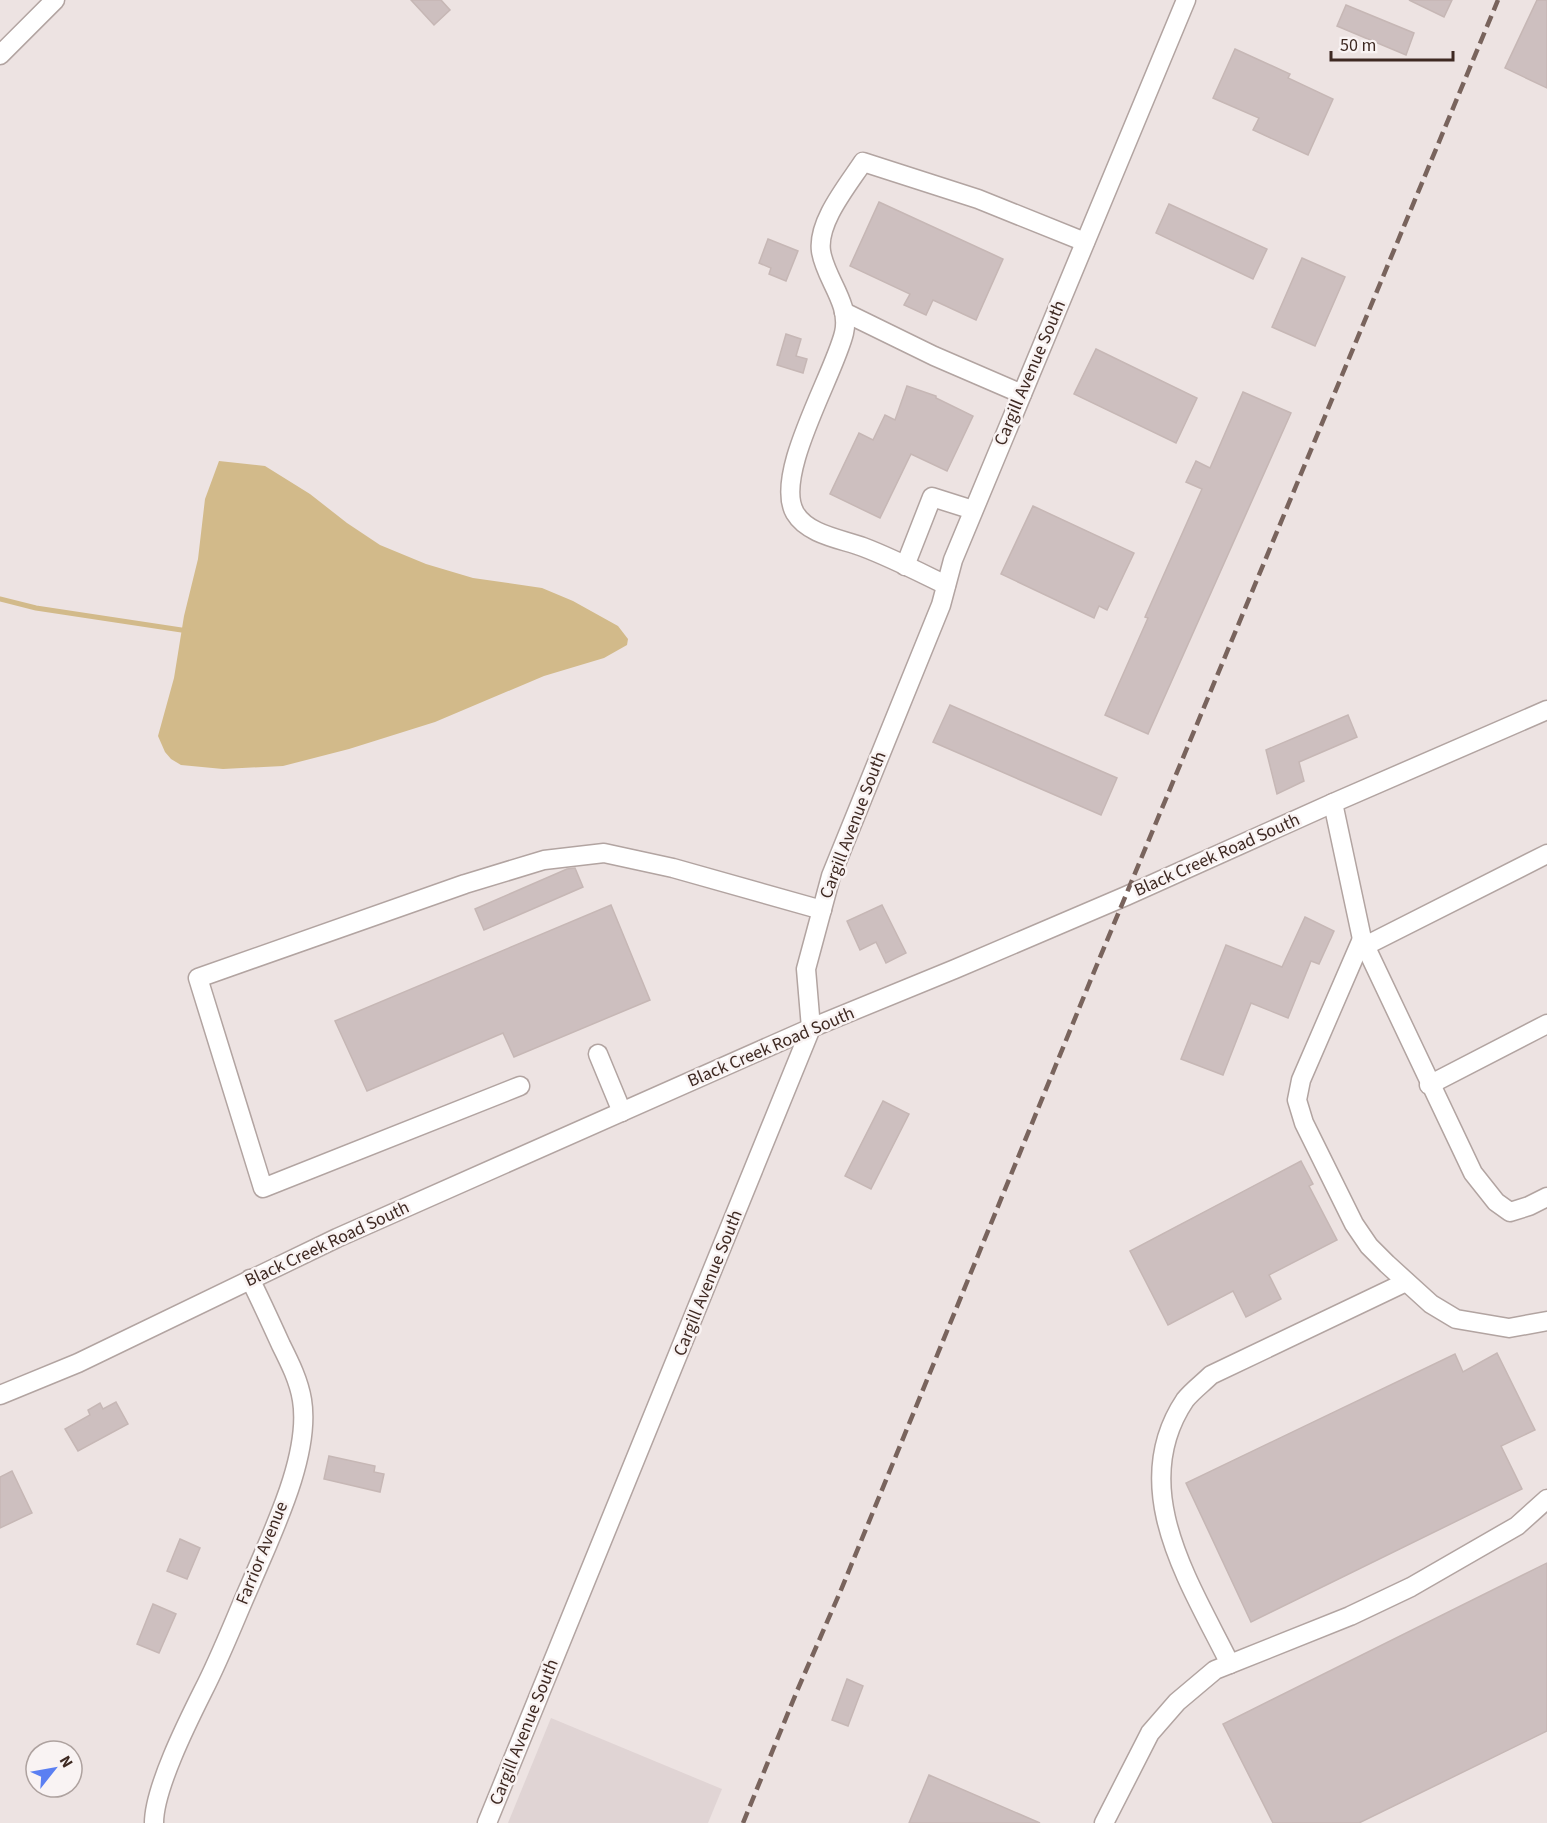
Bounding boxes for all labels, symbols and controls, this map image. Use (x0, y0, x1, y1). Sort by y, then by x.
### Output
scale bar (1331, 24, 1452, 62)
text: 50 m (1340, 33, 1376, 58)
street label: Cargill Avenue South (988, 296, 1072, 450)
street label: Cargill Avenue South (813, 748, 893, 902)
street label: Black Creek Road South (1130, 807, 1304, 903)
street label: Black Creek Road South (684, 1001, 858, 1093)
street label: Black Creek Road South (241, 1195, 413, 1293)
street label: Cargill Avenue South (667, 1206, 749, 1360)
street label: Farrior Avenue (230, 1498, 294, 1608)
street label: Cargill Avenue South (483, 1655, 565, 1809)
north arrow (24, 1739, 84, 1799)
text: N (54, 1752, 78, 1772)

